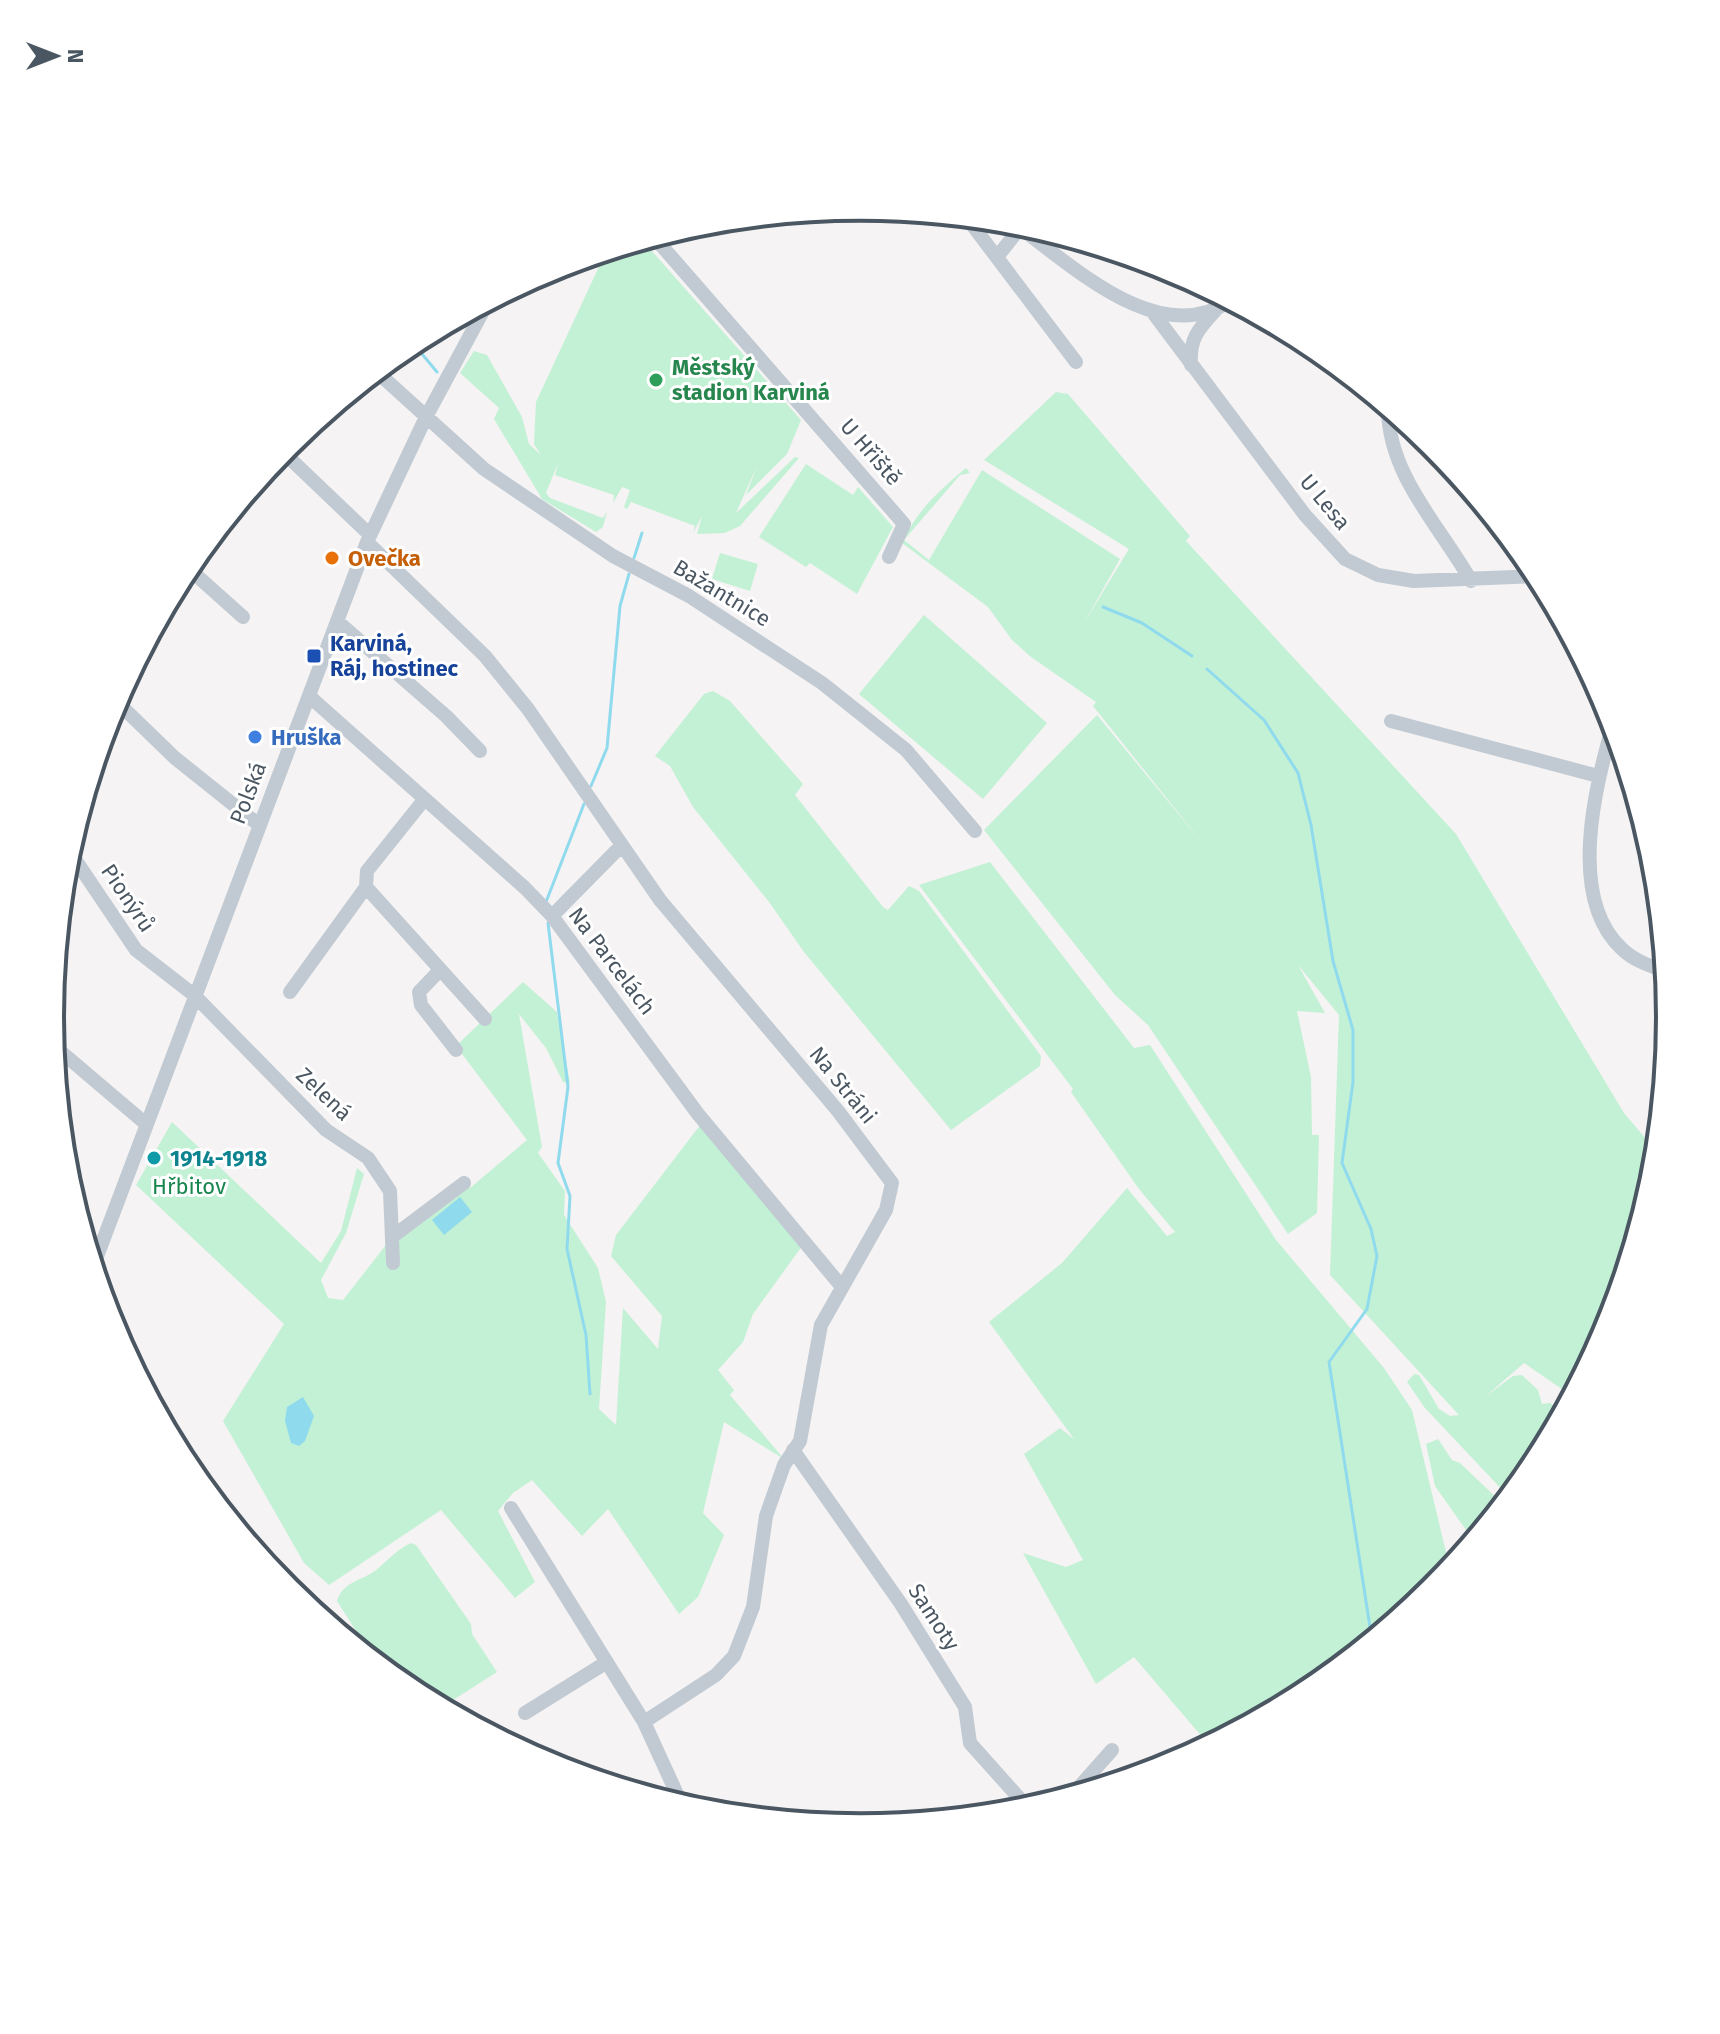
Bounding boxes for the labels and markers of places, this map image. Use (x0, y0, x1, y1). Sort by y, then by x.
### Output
place label: Městský stadion Karviná (672, 354, 830, 406)
marker: Městský stadion Karviná (647, 371, 665, 389)
place label: Ovečka (348, 545, 421, 572)
marker: Ovečka (323, 549, 341, 567)
place label: Karviná, Ráj, hostinec (330, 630, 459, 682)
marker: Karviná, Ráj, hostinec (305, 647, 323, 665)
place label: Hruška (271, 724, 342, 751)
marker: Hruška (246, 728, 264, 746)
place label: 1914-1918 (170, 1145, 267, 1172)
marker: 1914-1918 (145, 1149, 163, 1167)

